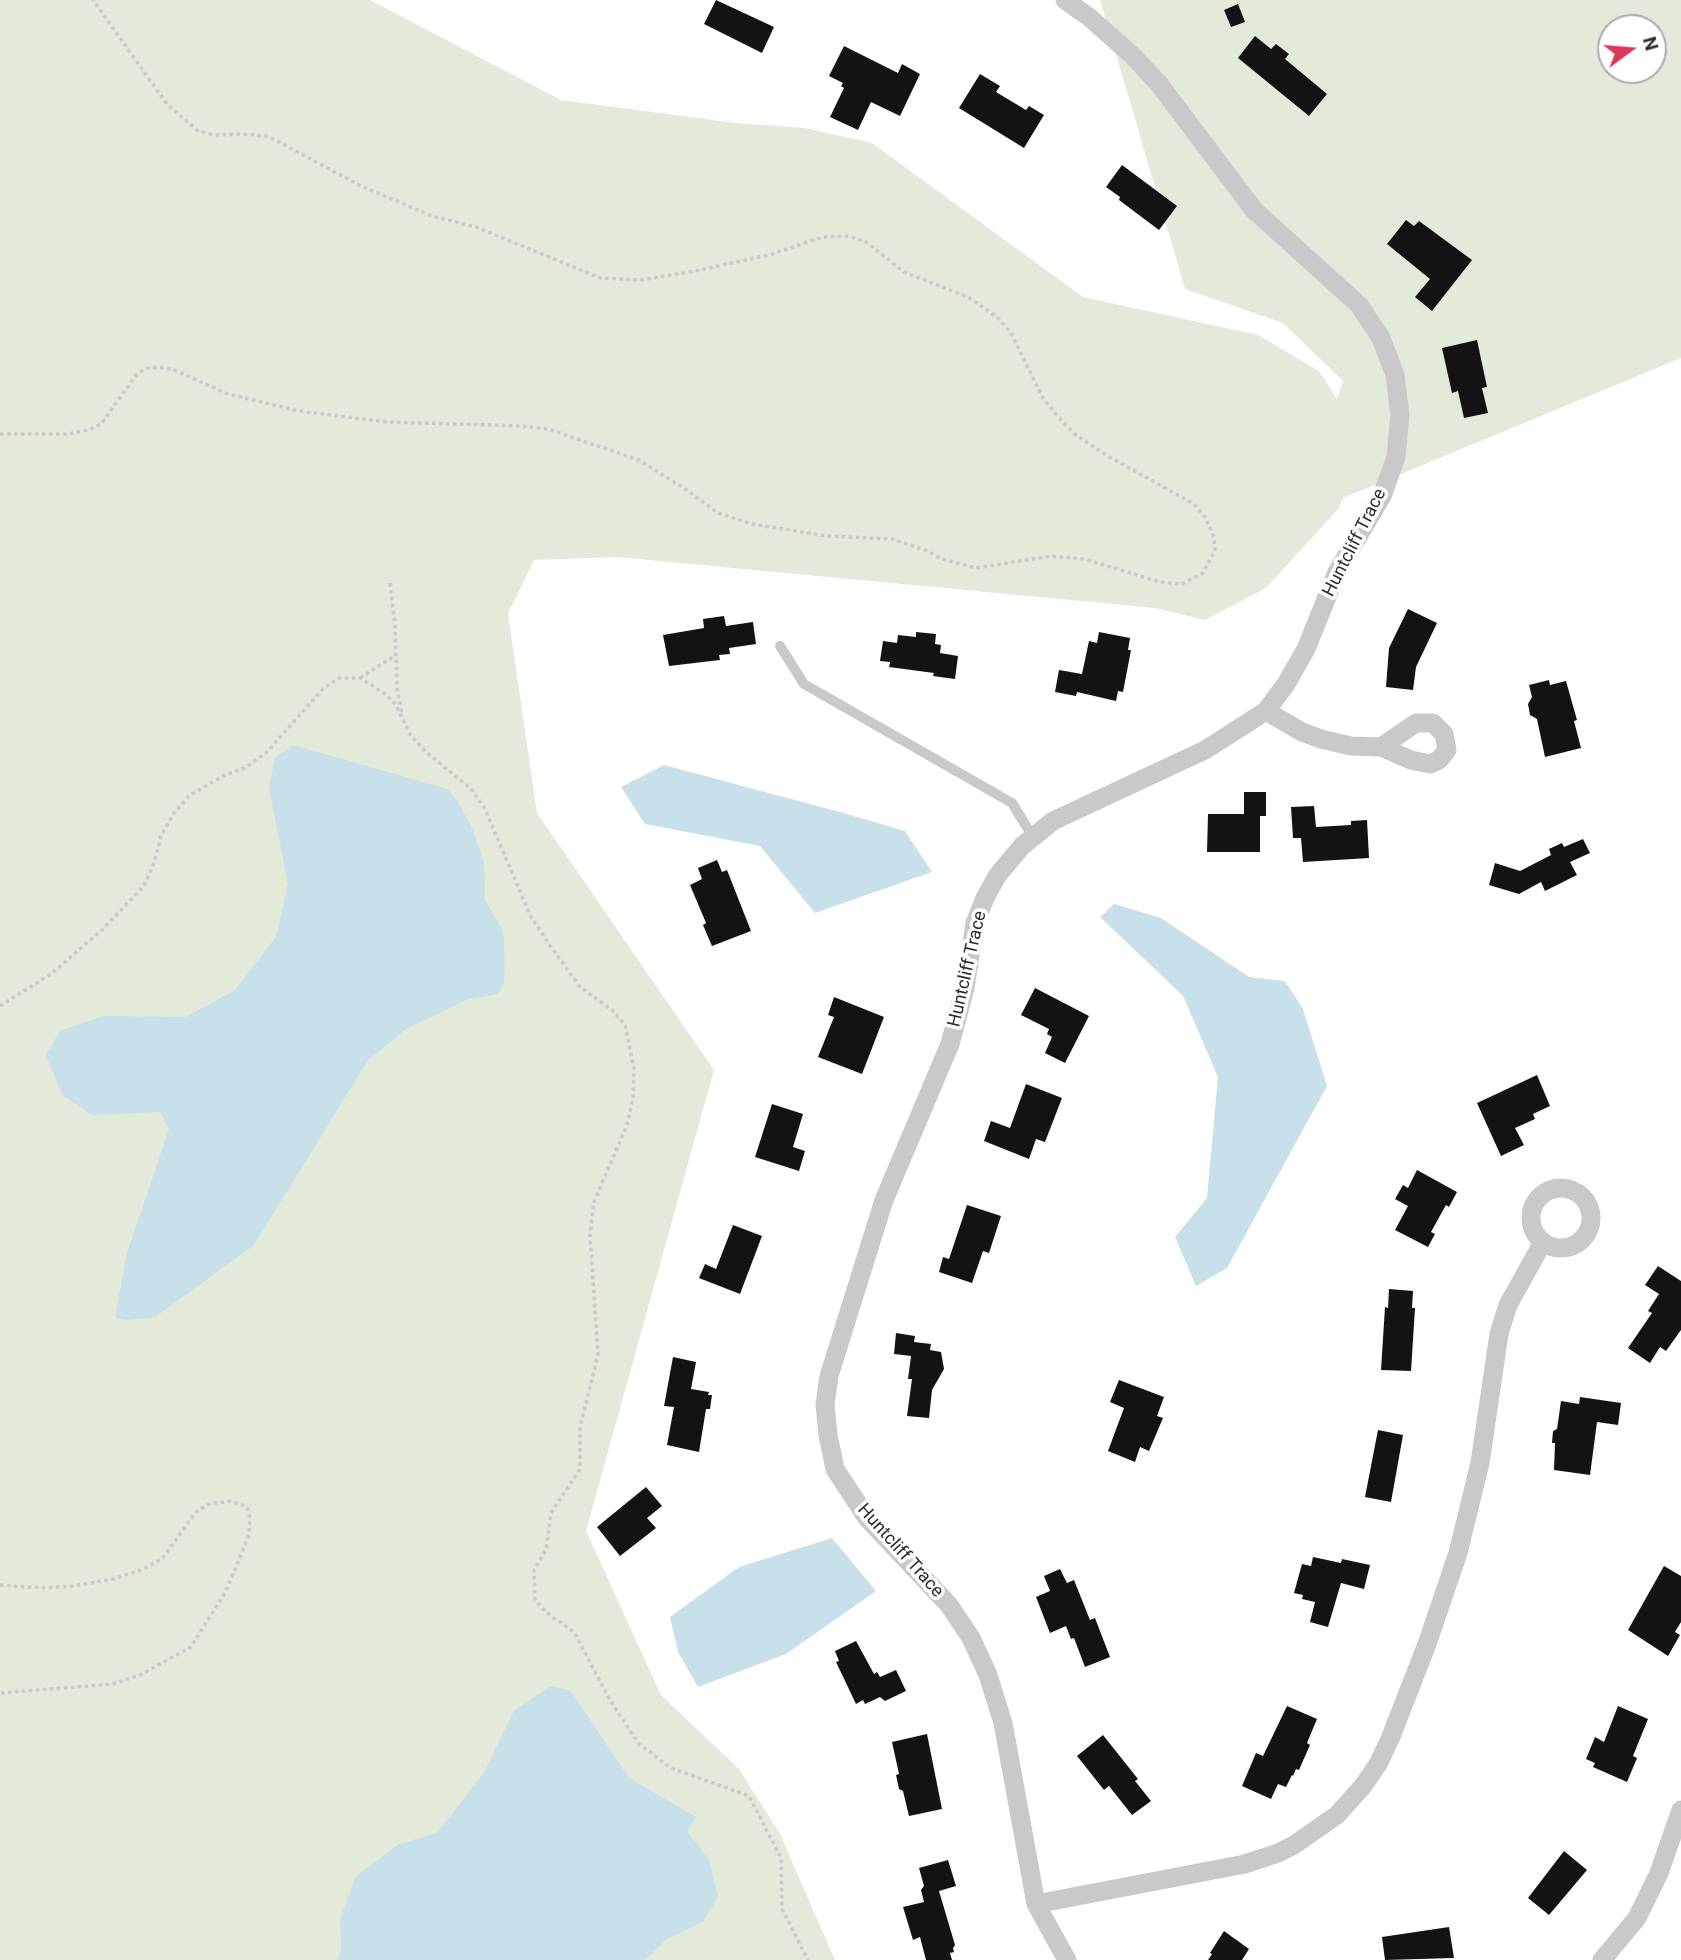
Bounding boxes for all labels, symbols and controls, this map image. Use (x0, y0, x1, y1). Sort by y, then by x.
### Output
north arrow (1597, 14, 1667, 84)
text: N (1638, 34, 1664, 53)
street label: Huntcliff Trace (1319, 485, 1391, 601)
street label: Huntcliff Trace (944, 909, 992, 1029)
street label: Huntcliff Trace (852, 1500, 948, 1602)

